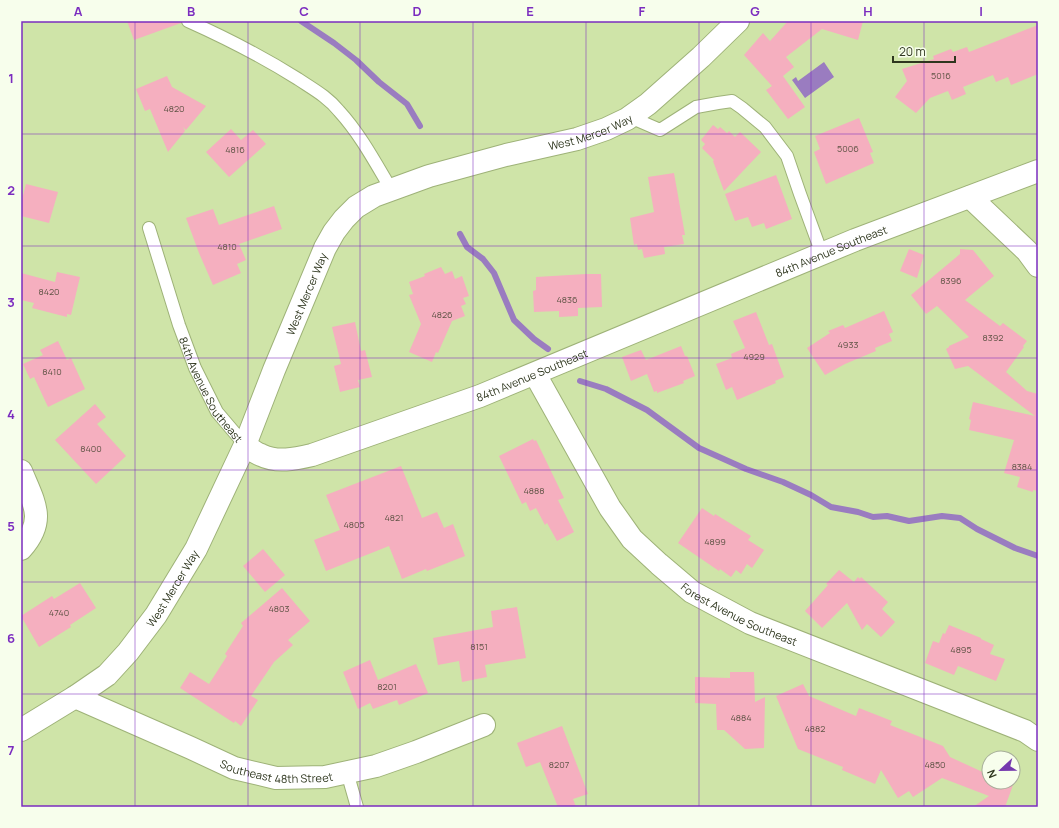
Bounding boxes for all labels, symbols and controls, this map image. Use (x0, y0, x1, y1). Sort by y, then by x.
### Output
text: A (74, 2, 83, 20)
text: B (187, 2, 195, 20)
text: C (299, 2, 309, 20)
text: D (412, 2, 422, 20)
text: E (526, 2, 534, 20)
text: F (639, 2, 646, 20)
text: G (750, 2, 760, 20)
text: H (863, 2, 873, 20)
text: I (979, 2, 983, 20)
scale bar (893, 38, 955, 64)
text: 20 m (899, 43, 926, 60)
text: 1 (8, 69, 14, 87)
house number: 5016 (931, 69, 951, 82)
house number: 4820 (163, 102, 185, 115)
street label: West Mercer Way (547, 110, 635, 153)
house number: 5006 (837, 142, 859, 155)
house number: 4816 (225, 143, 245, 156)
text: 2 (7, 181, 15, 199)
street label: 84th Avenue Southeast (773, 221, 889, 280)
house number: 4810 (217, 240, 237, 253)
street label: West Mercer Way (282, 250, 330, 337)
house number: 8396 (940, 274, 962, 287)
house number: 8420 (38, 285, 60, 298)
text: 3 (7, 293, 15, 311)
house number: 4836 (556, 293, 578, 306)
house number: 4826 (431, 308, 453, 321)
house number: 8392 (983, 331, 1003, 344)
street label: 84th Avenue Southeast (176, 334, 247, 445)
house number: 4933 (838, 338, 858, 351)
street label: 84th Avenue Southeast (474, 345, 590, 404)
house number: 4929 (743, 350, 765, 363)
house number: 8410 (42, 365, 62, 378)
text: 4 (7, 405, 15, 423)
house number: 8400 (80, 442, 102, 455)
house number: 8384 (1012, 460, 1032, 473)
house number: 4888 (524, 484, 544, 497)
house number: 4821 (384, 511, 404, 524)
text: 5 (7, 517, 15, 535)
house number: 4805 (343, 518, 365, 531)
house number: 4899 (704, 535, 726, 548)
street label: West Mercer Way (142, 547, 202, 630)
street label: Forest Avenue Southeast (678, 579, 800, 648)
house number: 4803 (269, 602, 290, 615)
house number: 4740 (49, 606, 69, 619)
text: 6 (7, 629, 15, 647)
house number: 8151 (470, 640, 488, 653)
house number: 4895 (950, 643, 972, 656)
house number: 8201 (377, 680, 397, 693)
house number: 4884 (730, 711, 752, 724)
house number: 4882 (805, 722, 825, 735)
text: 7 (8, 741, 15, 759)
north arrow (981, 750, 1021, 790)
street label: Southeast 48th Street (218, 755, 334, 786)
house number: 8207 (549, 758, 570, 771)
house number: 4850 (924, 758, 946, 771)
text: N (983, 767, 1000, 780)

